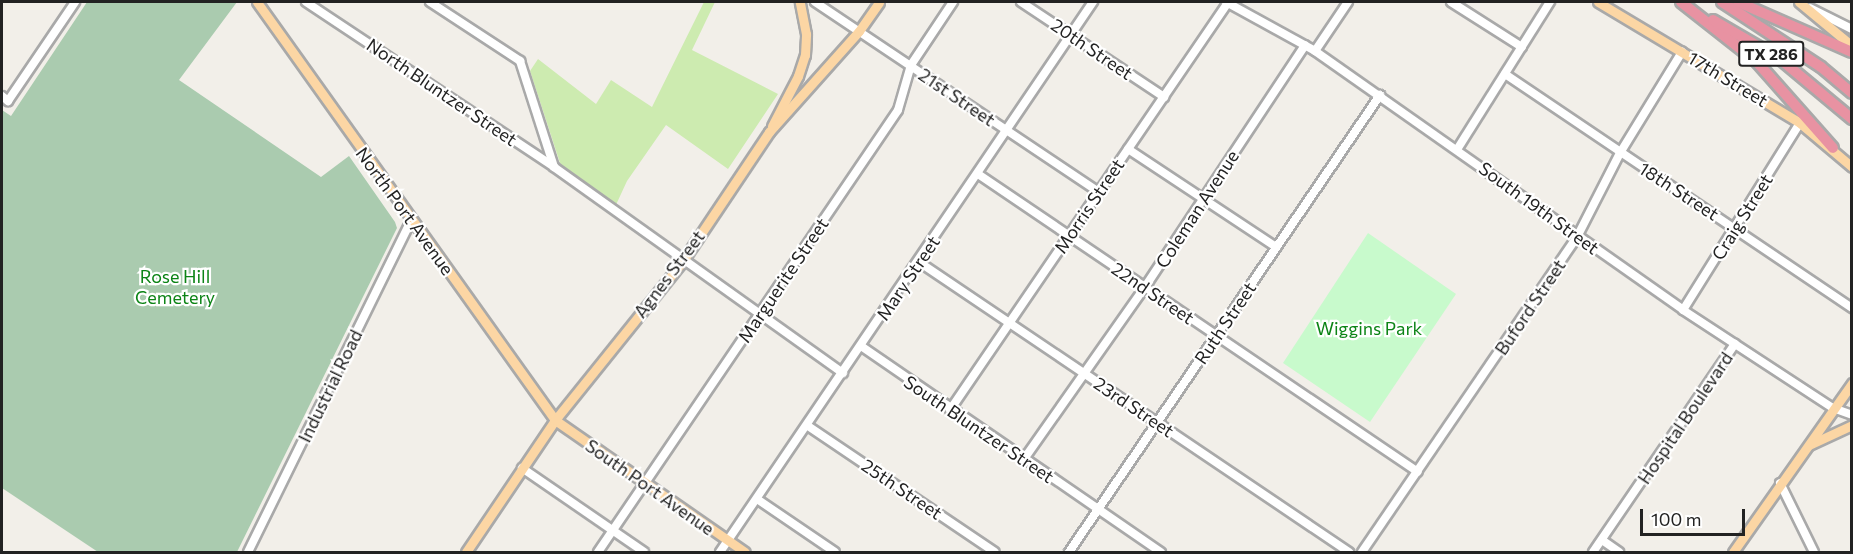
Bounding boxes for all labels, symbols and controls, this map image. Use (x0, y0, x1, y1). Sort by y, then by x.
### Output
street label: 20th Street (1047, 14, 1137, 84)
street label: North Bluntzer Street (363, 34, 521, 150)
road number: TX 286 (1738, 41, 1804, 67)
street label: 17th Street (1684, 47, 1772, 111)
street label: 21st Street (915, 64, 999, 130)
street label: North Port Avenue (351, 143, 459, 279)
street label: Coleman Avenue (1151, 146, 1243, 272)
street label: Morris Street (1049, 155, 1129, 257)
street label: South 19th Street (1475, 157, 1603, 259)
street label: 18th Street (1635, 157, 1723, 225)
street label: Craig Street (1707, 170, 1777, 264)
street label: Marguerite Street (733, 214, 833, 346)
street label: Agnes Street (629, 226, 709, 322)
street label: Mary Street (872, 232, 944, 324)
street label: Buford Street (1490, 255, 1570, 359)
street label: 22nd Street (1108, 257, 1198, 329)
park label: Rose Hill Cemetery (135, 266, 215, 308)
street label: Ruth Street (1190, 278, 1260, 368)
park label: Wiggins Park (1316, 317, 1422, 339)
street label: Industrial Road (293, 326, 367, 446)
street label: Hospital Boulevard (1633, 348, 1737, 488)
street label: South Bluntzer Street (900, 371, 1058, 487)
street label: 23rd Street (1090, 372, 1178, 442)
street label: South Port Avenue (581, 434, 719, 540)
street label: 25th Street (858, 454, 946, 524)
scale bar (1643, 497, 1748, 535)
text: 100 m (1651, 508, 1701, 530)

